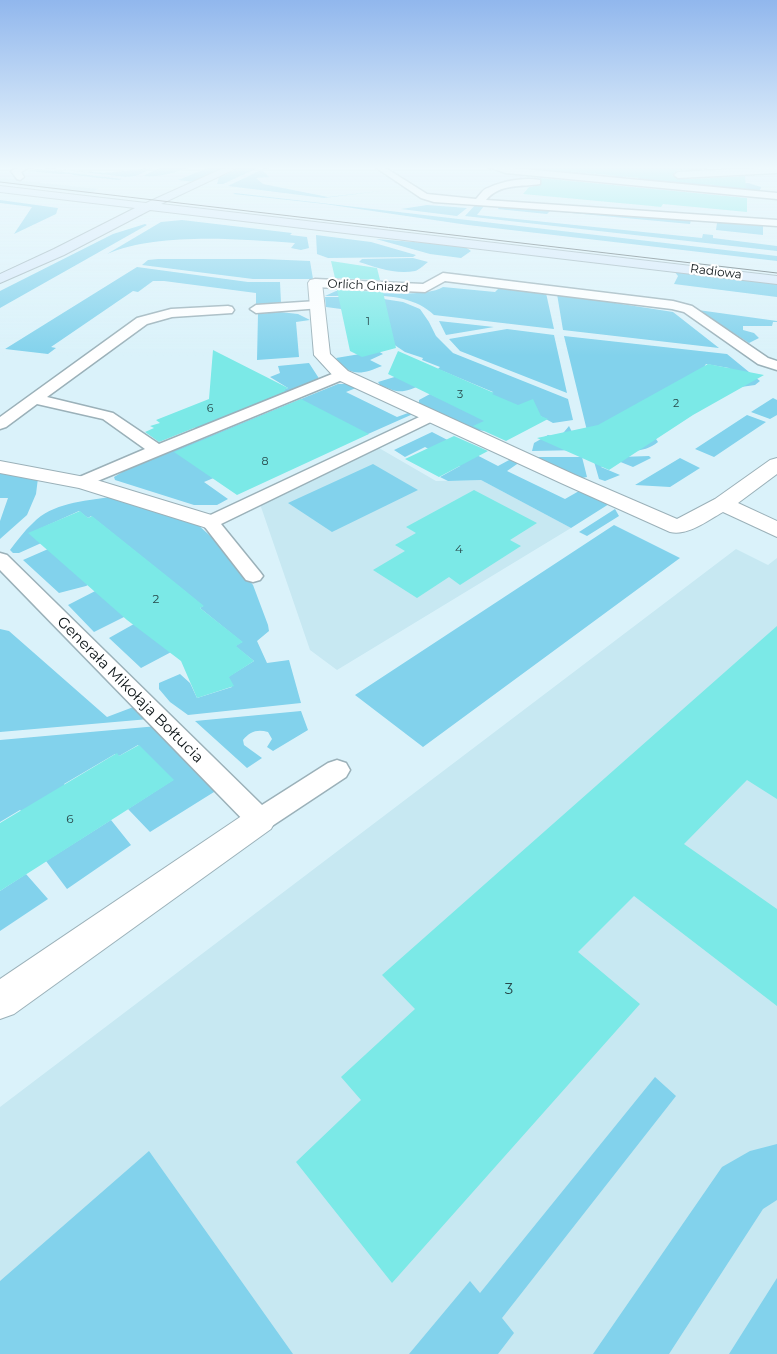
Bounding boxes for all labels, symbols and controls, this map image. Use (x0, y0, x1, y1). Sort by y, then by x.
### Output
street label: Radiowa (689, 262, 743, 282)
street label: Orlich Gniazd (327, 277, 409, 295)
house number: 1 (366, 315, 370, 329)
house number: 3 (457, 388, 463, 402)
house number: 2 (673, 397, 679, 411)
house number: 6 (207, 402, 213, 416)
house number: 8 (261, 455, 269, 469)
house number: 4 (455, 542, 463, 556)
house number: 2 (153, 592, 159, 606)
street label: Generała Mikołaja Bołtucia (53, 613, 207, 767)
house number: 6 (66, 812, 74, 826)
house number: 3 (505, 981, 513, 999)

